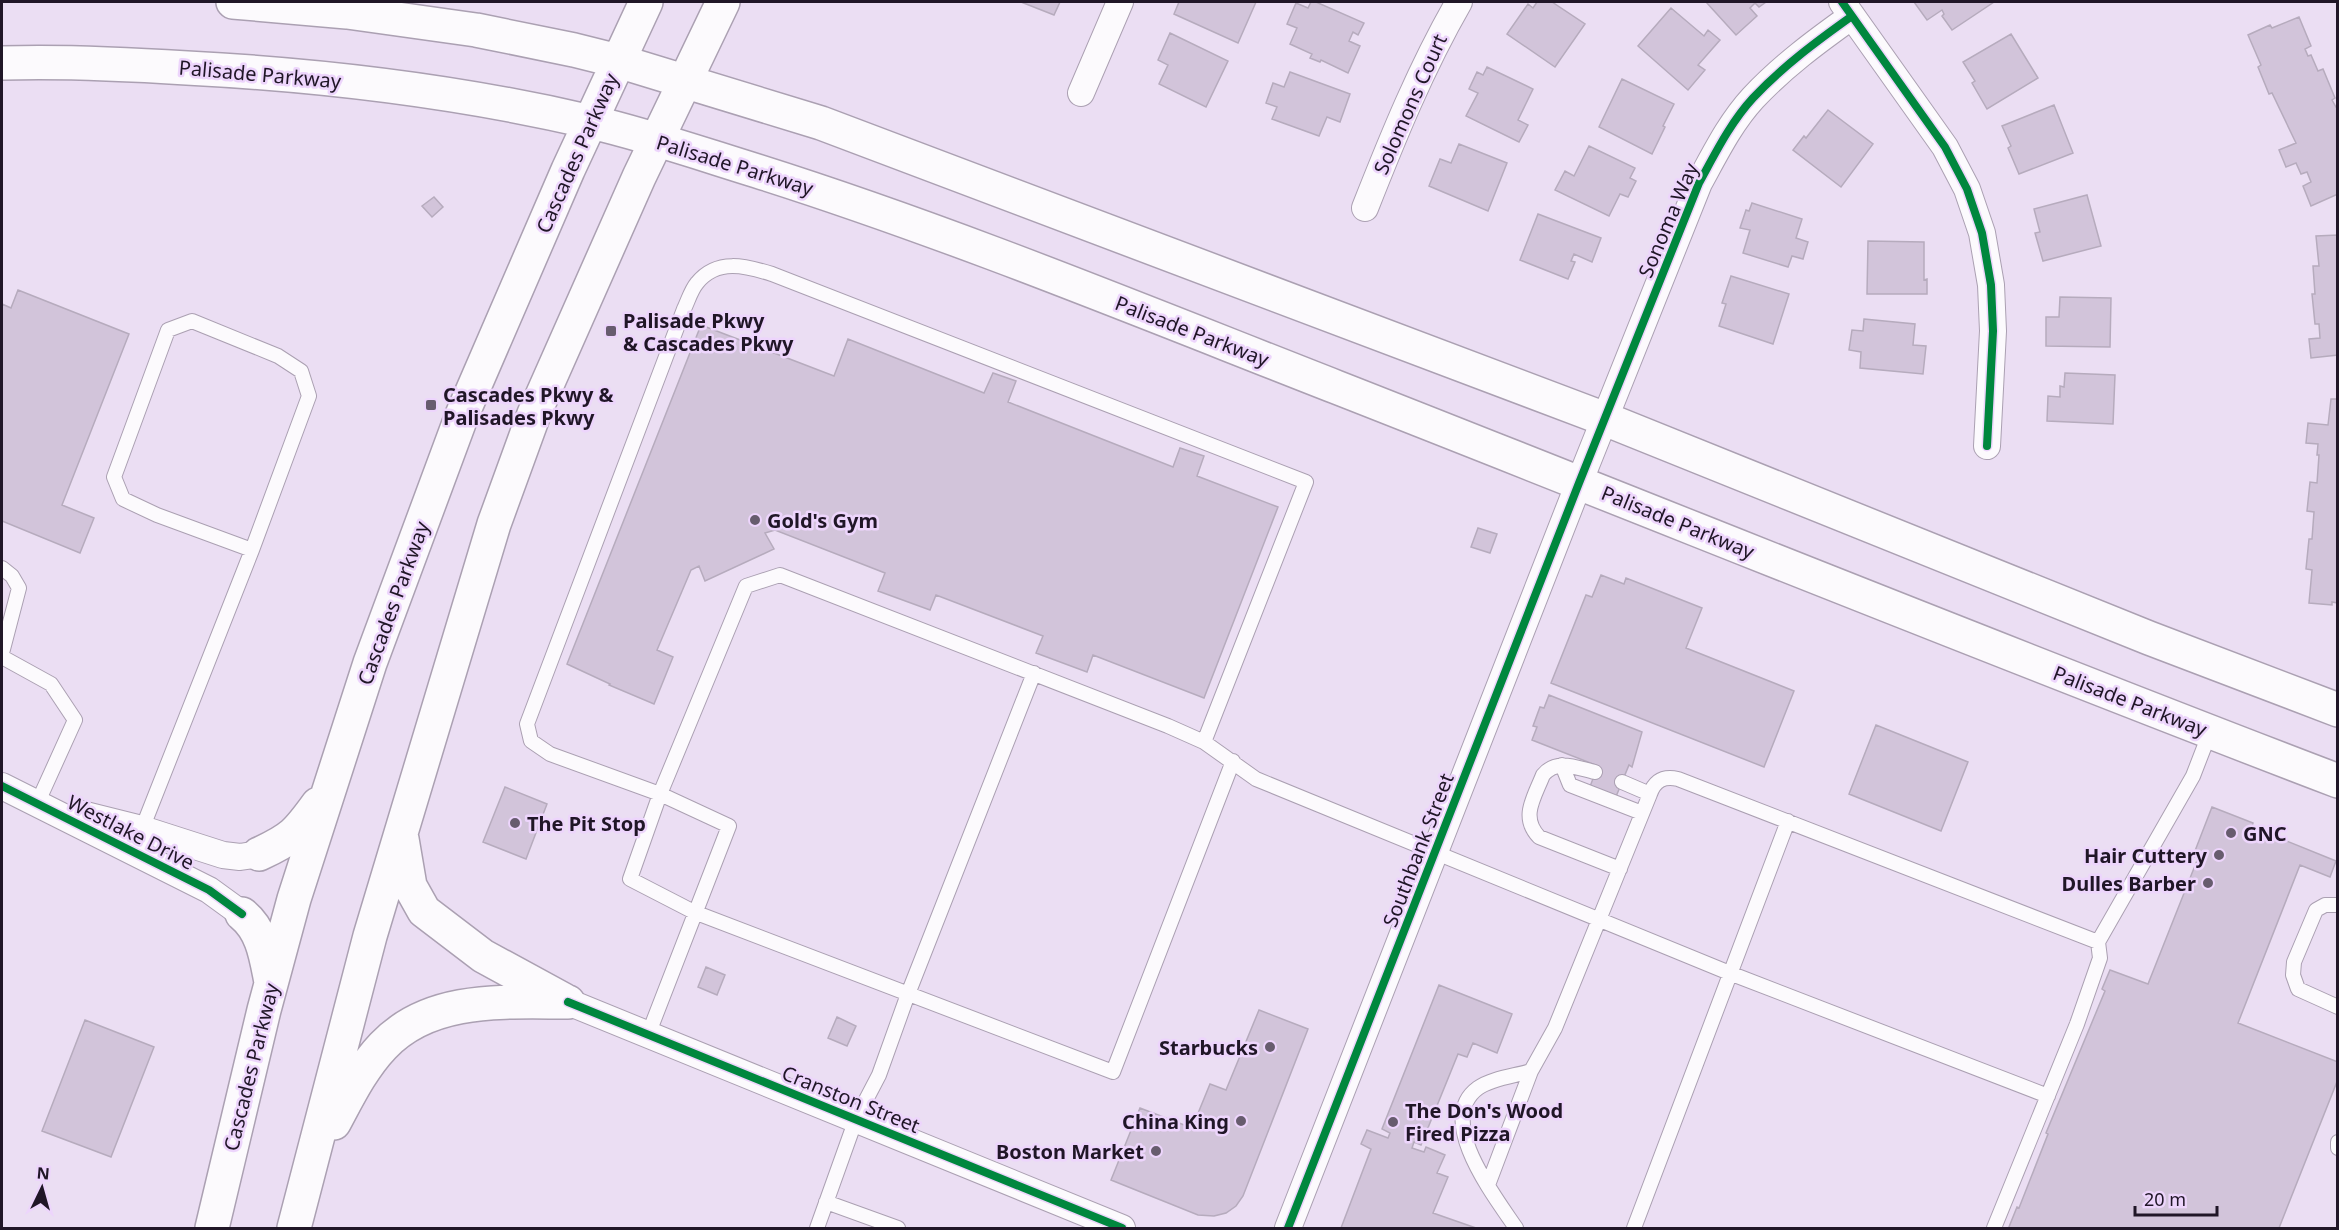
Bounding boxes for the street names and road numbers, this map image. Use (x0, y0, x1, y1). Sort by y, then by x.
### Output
street label: Solomons Court (1367, 30, 1453, 178)
street label: Palisade Parkway (178, 53, 343, 95)
street label: Cascades Parkway (530, 68, 625, 237)
street label: Palisade Parkway (653, 128, 817, 202)
street label: Sonoma Way (1632, 158, 1705, 282)
street label: Palisade Parkway (1111, 289, 1273, 373)
street label: Palisade Parkway (1598, 479, 1759, 565)
street label: Cascades Parkway (351, 517, 435, 688)
street label: Palisade Parkway (2049, 659, 2211, 743)
street label: Southbank Street (1376, 769, 1460, 931)
street label: Westlake Drive (63, 788, 199, 876)
street label: Cascades Parkway (217, 980, 285, 1154)
street label: Cranston Street (778, 1059, 924, 1139)

